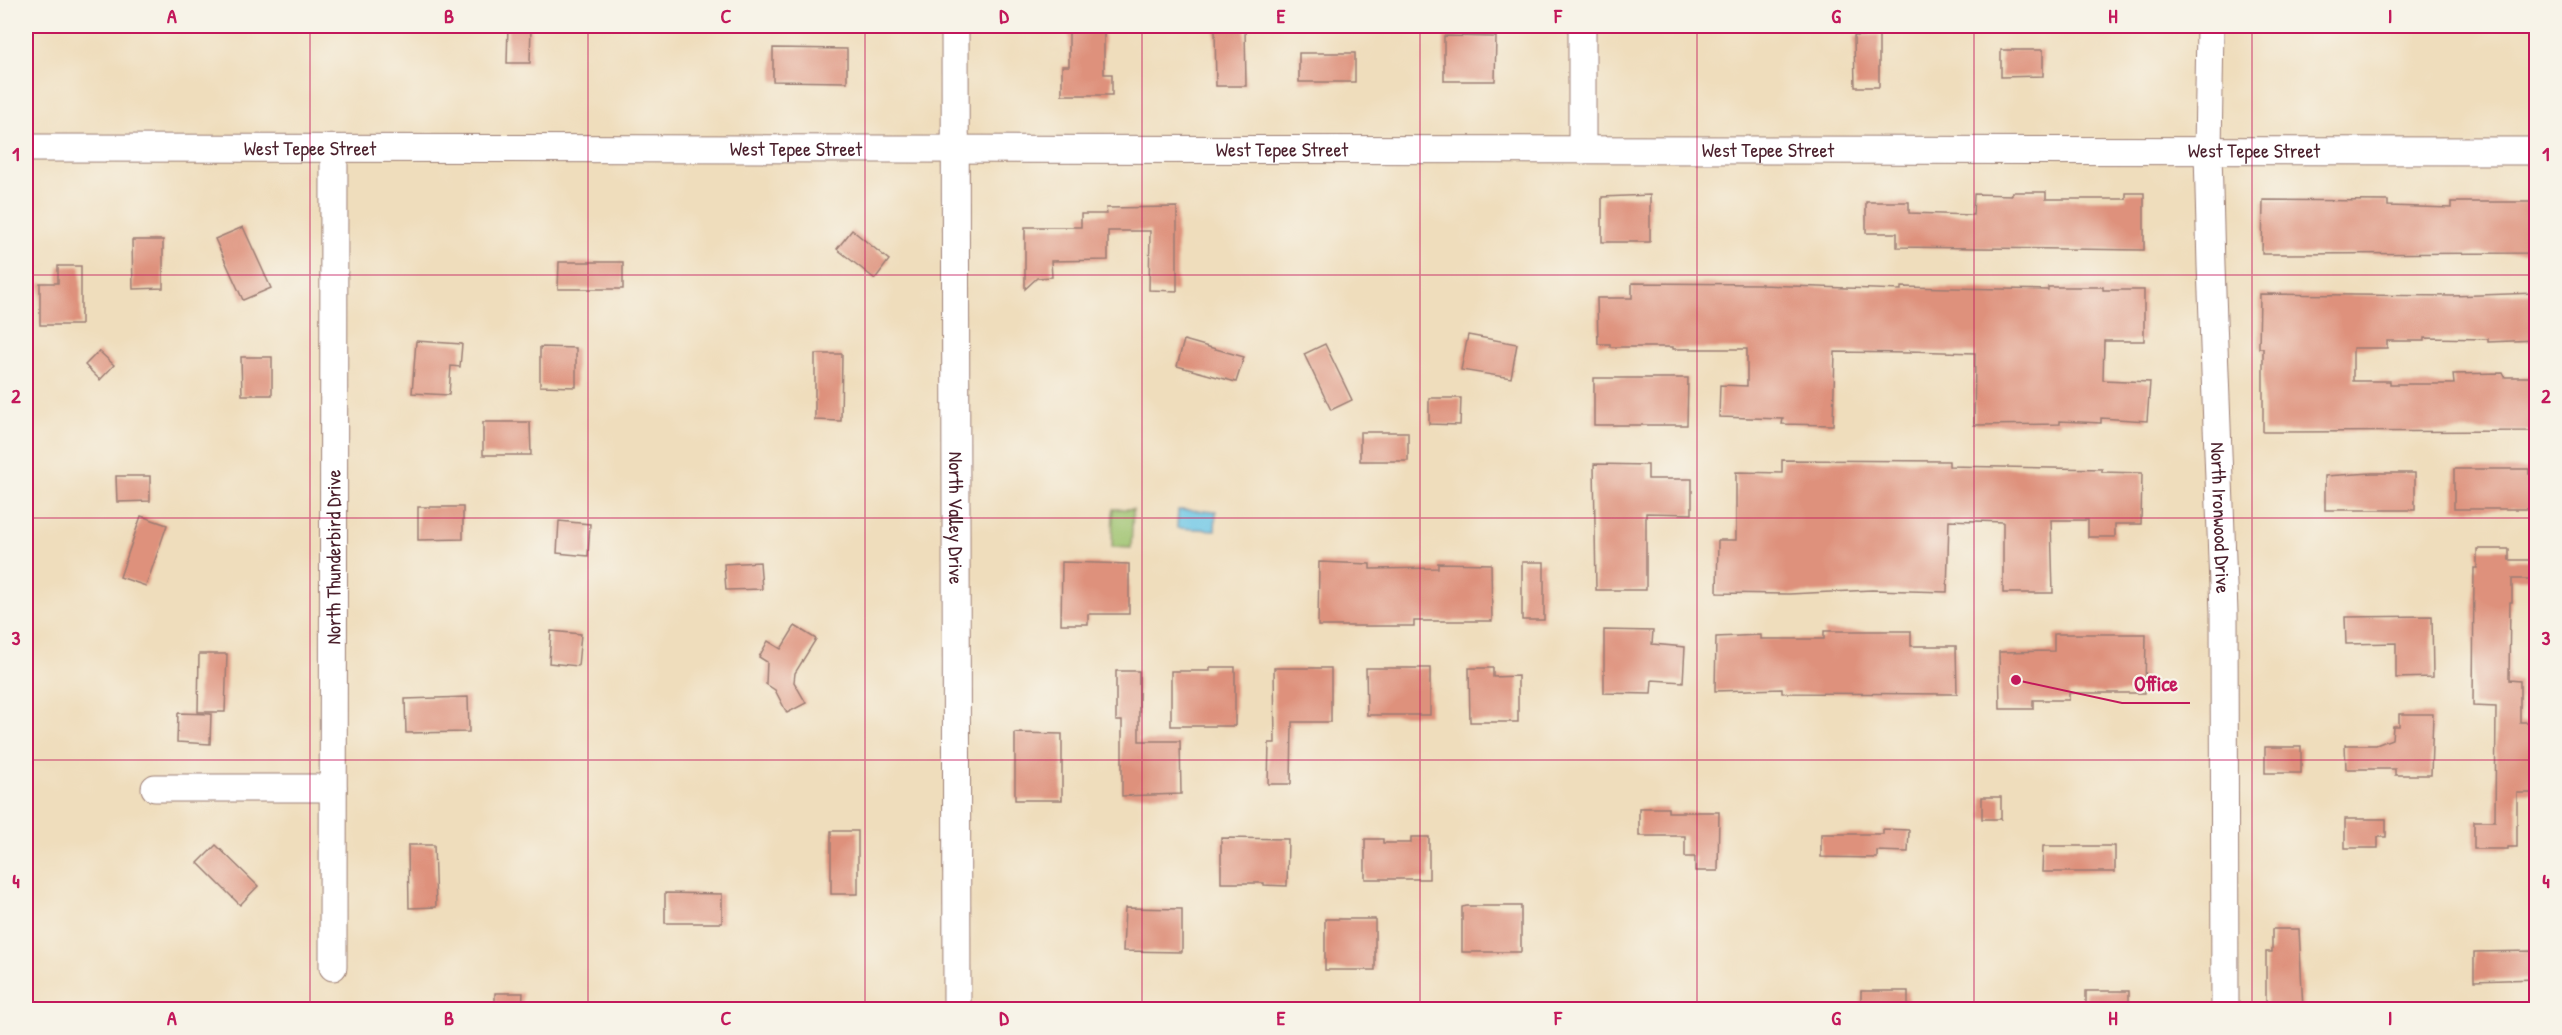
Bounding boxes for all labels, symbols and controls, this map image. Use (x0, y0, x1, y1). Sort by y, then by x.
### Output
text: A (167, 2, 177, 29)
text: B (444, 2, 454, 29)
text: C (721, 2, 732, 29)
text: D (999, 2, 1009, 29)
text: E (1277, 2, 1286, 29)
text: F (1553, 2, 1563, 29)
text: G (1831, 2, 1841, 29)
text: H (2108, 2, 2118, 29)
text: I (2388, 2, 2392, 29)
street label: West Tepee Street (244, 134, 377, 161)
street label: West Tepee Street (730, 135, 863, 162)
street label: West Tepee Street (1216, 135, 1349, 163)
street label: West Tepee Street (1702, 136, 1835, 163)
street label: West Tepee Street (2188, 137, 2321, 164)
text: 1 (12, 140, 20, 167)
text: 1 (2542, 140, 2550, 167)
text: 2 (11, 382, 21, 409)
text: 2 (2541, 382, 2551, 409)
street label: North Ironwood Drive (2205, 442, 2237, 594)
street label: North Valley Drive (943, 452, 970, 584)
street label: North Thunderbird Drive (319, 469, 347, 645)
text: 3 (12, 624, 21, 651)
text: 3 (2542, 624, 2551, 651)
callout: Office (2122, 664, 2190, 703)
text: Office (2134, 669, 2179, 698)
text: 4 (12, 867, 20, 894)
text: 4 (2542, 867, 2550, 894)
text: A (167, 1004, 177, 1031)
text: B (444, 1004, 454, 1031)
text: C (721, 1004, 732, 1031)
text: D (999, 1004, 1009, 1031)
text: E (1277, 1004, 1286, 1031)
text: F (1553, 1004, 1563, 1031)
text: G (1831, 1004, 1841, 1031)
text: H (2108, 1004, 2118, 1031)
text: I (2388, 1004, 2392, 1031)

